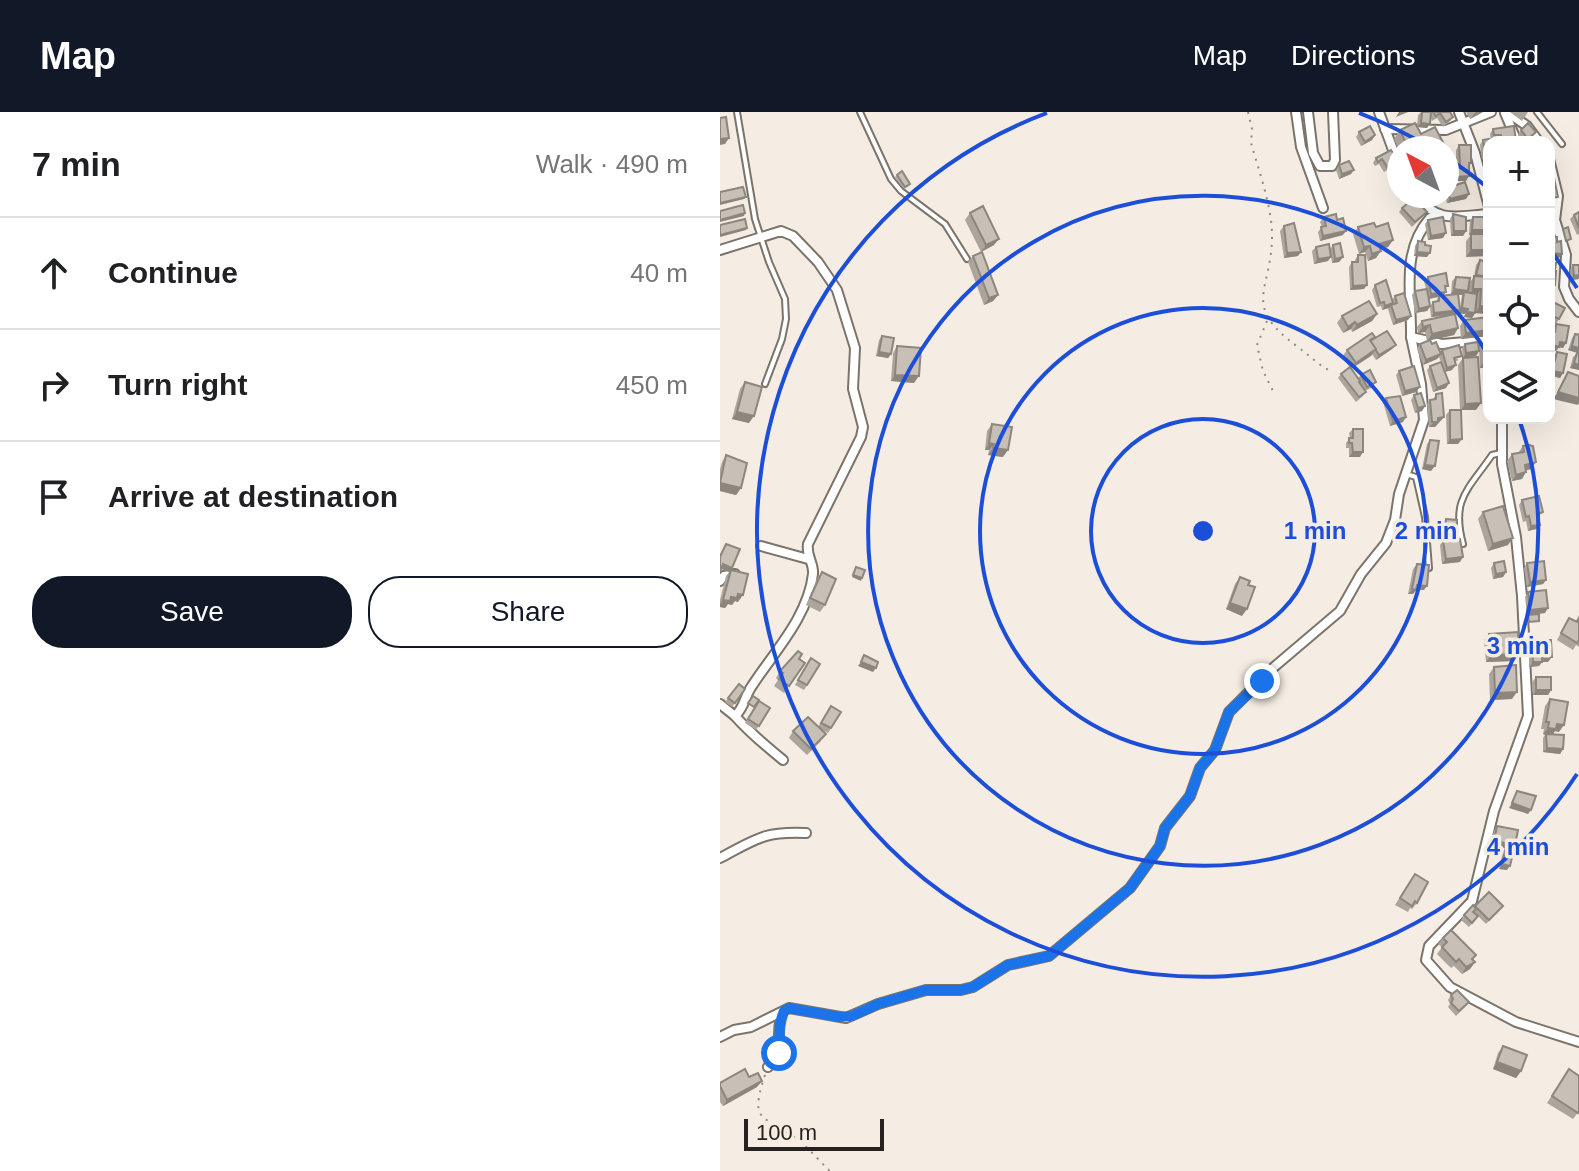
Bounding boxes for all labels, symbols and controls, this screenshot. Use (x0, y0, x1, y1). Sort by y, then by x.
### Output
text: Map (40, 35, 116, 77)
text: Map (1193, 40, 1247, 71)
text: Directions (1291, 40, 1416, 71)
text: Saved (1460, 40, 1539, 71)
north arrow (1387, 136, 1459, 208)
map controls (1483, 136, 1555, 424)
button: + (1483, 136, 1555, 208)
text: 7 min (32, 145, 121, 183)
text: Walk · 490 m (536, 149, 688, 179)
button: − (1483, 208, 1555, 280)
icon: ahead (32, 251, 76, 295)
text: Continue (108, 256, 238, 289)
text: 40 m (630, 258, 688, 288)
button: locate (1483, 280, 1555, 352)
button: layers (1483, 352, 1555, 424)
icon: right (32, 363, 76, 407)
text: Turn right (108, 368, 247, 401)
text: 450 m (616, 370, 688, 400)
icon: arrive (32, 475, 76, 519)
text: Arrive at destination (108, 480, 398, 513)
centre of rings (1189, 517, 1217, 545)
text: 1 min (1284, 517, 1346, 544)
text: 2 min (1395, 517, 1457, 544)
button: Save (32, 576, 352, 648)
button: Share (368, 576, 688, 648)
text: 3 min (1487, 632, 1549, 659)
route end (1244, 663, 1280, 699)
text: 4 min (1487, 833, 1549, 860)
route start (761, 1035, 797, 1071)
scale bar (744, 1115, 884, 1151)
text: 100 m (756, 1120, 817, 1145)

